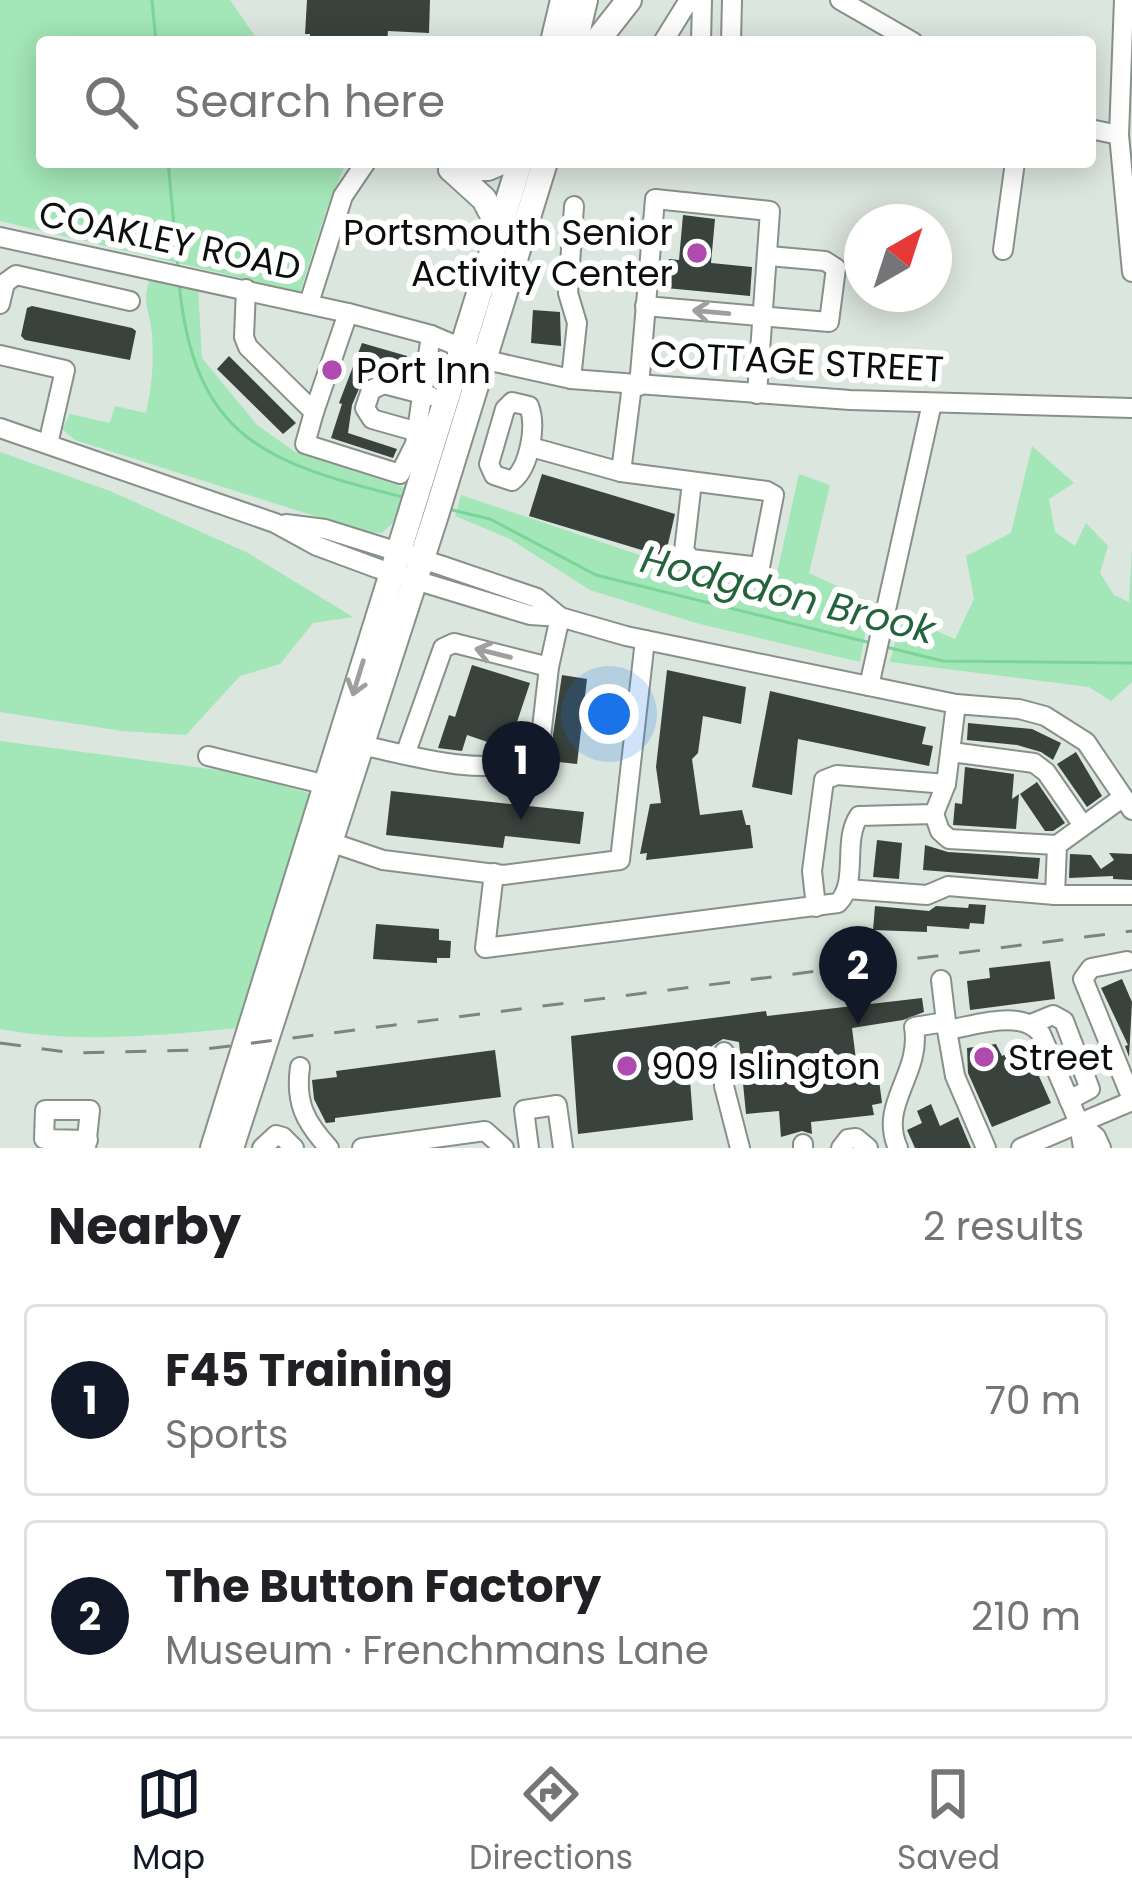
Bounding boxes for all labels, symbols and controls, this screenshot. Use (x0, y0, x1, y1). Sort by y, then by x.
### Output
search box (36, 36, 1096, 168)
icon: search (78, 69, 144, 135)
text: Search here (174, 70, 445, 133)
street label: COAKLEY ROAD (34, 188, 306, 293)
north arrow (844, 204, 952, 312)
place label: Portsmouth Senior Activity Center (343, 207, 673, 299)
marker: Portsmouth Senior Activity Center (684, 240, 710, 266)
one-way arrow (692, 300, 731, 323)
street label: COTTAGE STREET (649, 328, 945, 395)
place label: Port Inn (356, 345, 491, 396)
marker: Port Inn (319, 357, 345, 383)
water label: Hodgdon Brook (635, 531, 942, 658)
one-way arrow (475, 641, 513, 663)
one-way arrow (346, 658, 368, 696)
your location (579, 684, 639, 744)
pin: 1 (482, 721, 560, 820)
pin: 2 (819, 926, 897, 1025)
place label: Street (1008, 1032, 1113, 1083)
place label: 909 Islington (651, 1041, 881, 1092)
marker: Street (971, 1044, 997, 1070)
marker: 909 Islington (614, 1053, 640, 1079)
text: Nearby (48, 1190, 241, 1262)
text: 2 results (923, 1199, 1084, 1254)
text: F45 Training (165, 1339, 453, 1402)
text: 1 (83, 1373, 97, 1428)
text: 70 m (985, 1373, 1081, 1428)
text: Sports (165, 1407, 288, 1462)
text: The Button Factory (165, 1555, 601, 1618)
text: 2 (79, 1589, 101, 1644)
text: 210 m (971, 1589, 1081, 1644)
text: Museum · Frenchmans Lane (165, 1623, 709, 1678)
tab: Map (132, 1761, 205, 1883)
tab: Directions (469, 1761, 633, 1883)
tab: Saved (897, 1761, 1000, 1883)

